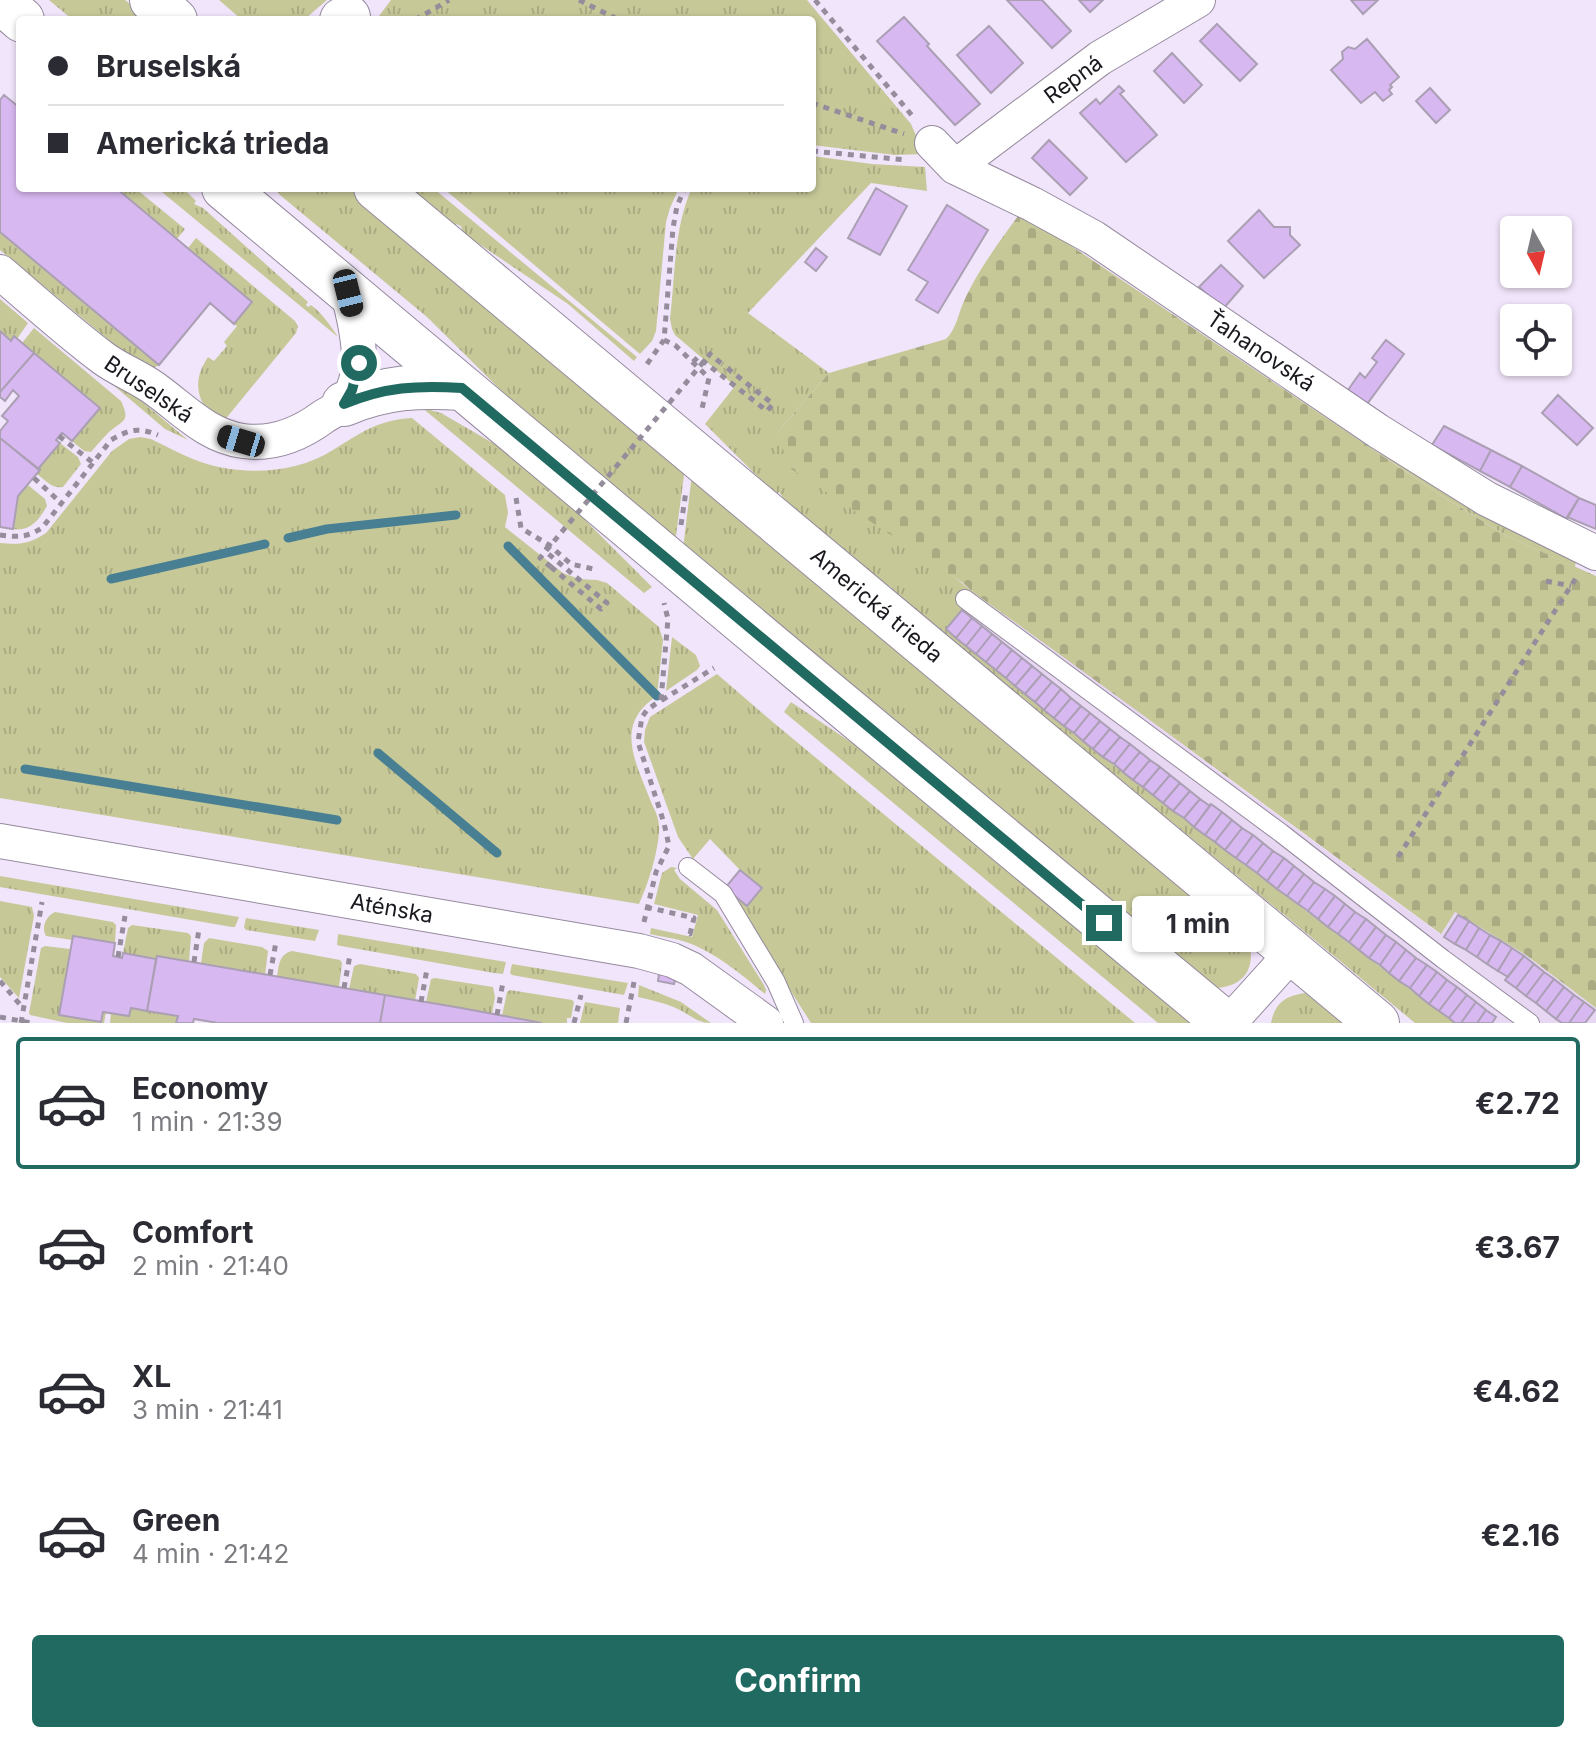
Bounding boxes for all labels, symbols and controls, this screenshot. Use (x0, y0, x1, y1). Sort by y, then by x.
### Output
text: Bruselská (96, 48, 241, 84)
street label: Repná (1039, 49, 1107, 109)
text: Americká trieda (96, 125, 330, 161)
north arrow (1500, 216, 1572, 288)
map controls (1500, 216, 1572, 376)
car (331, 267, 365, 319)
button: locate (1500, 304, 1572, 376)
street label: Ťahanovská (1202, 305, 1320, 397)
route start (341, 345, 377, 381)
street label: Bruselská (100, 350, 198, 428)
car (215, 423, 267, 459)
street label: Americká trieda (806, 542, 948, 668)
street label: Aténska (349, 888, 435, 928)
callout: 1 min (1132, 895, 1264, 951)
route end (1086, 905, 1122, 941)
text: 1 min (1166, 908, 1230, 939)
icon: car (36, 1067, 108, 1139)
text: Economy (132, 1070, 268, 1106)
text: €2.72 (1475, 1085, 1560, 1121)
text: 1 min · 21:39 (132, 1106, 283, 1137)
icon: car (36, 1211, 108, 1283)
text: Comfort (132, 1214, 253, 1250)
text: €3.67 (1475, 1229, 1560, 1265)
text: 2 min · 21:40 (132, 1250, 289, 1281)
icon: car (36, 1355, 108, 1427)
text: XL (132, 1358, 171, 1394)
text: €4.62 (1473, 1373, 1560, 1409)
text: 3 min · 21:41 (132, 1394, 283, 1425)
icon: car (36, 1499, 108, 1571)
text: Green (132, 1502, 220, 1538)
text: €2.16 (1481, 1517, 1560, 1553)
text: 4 min · 21:42 (132, 1538, 289, 1569)
button: Confirm (32, 1635, 1564, 1727)

